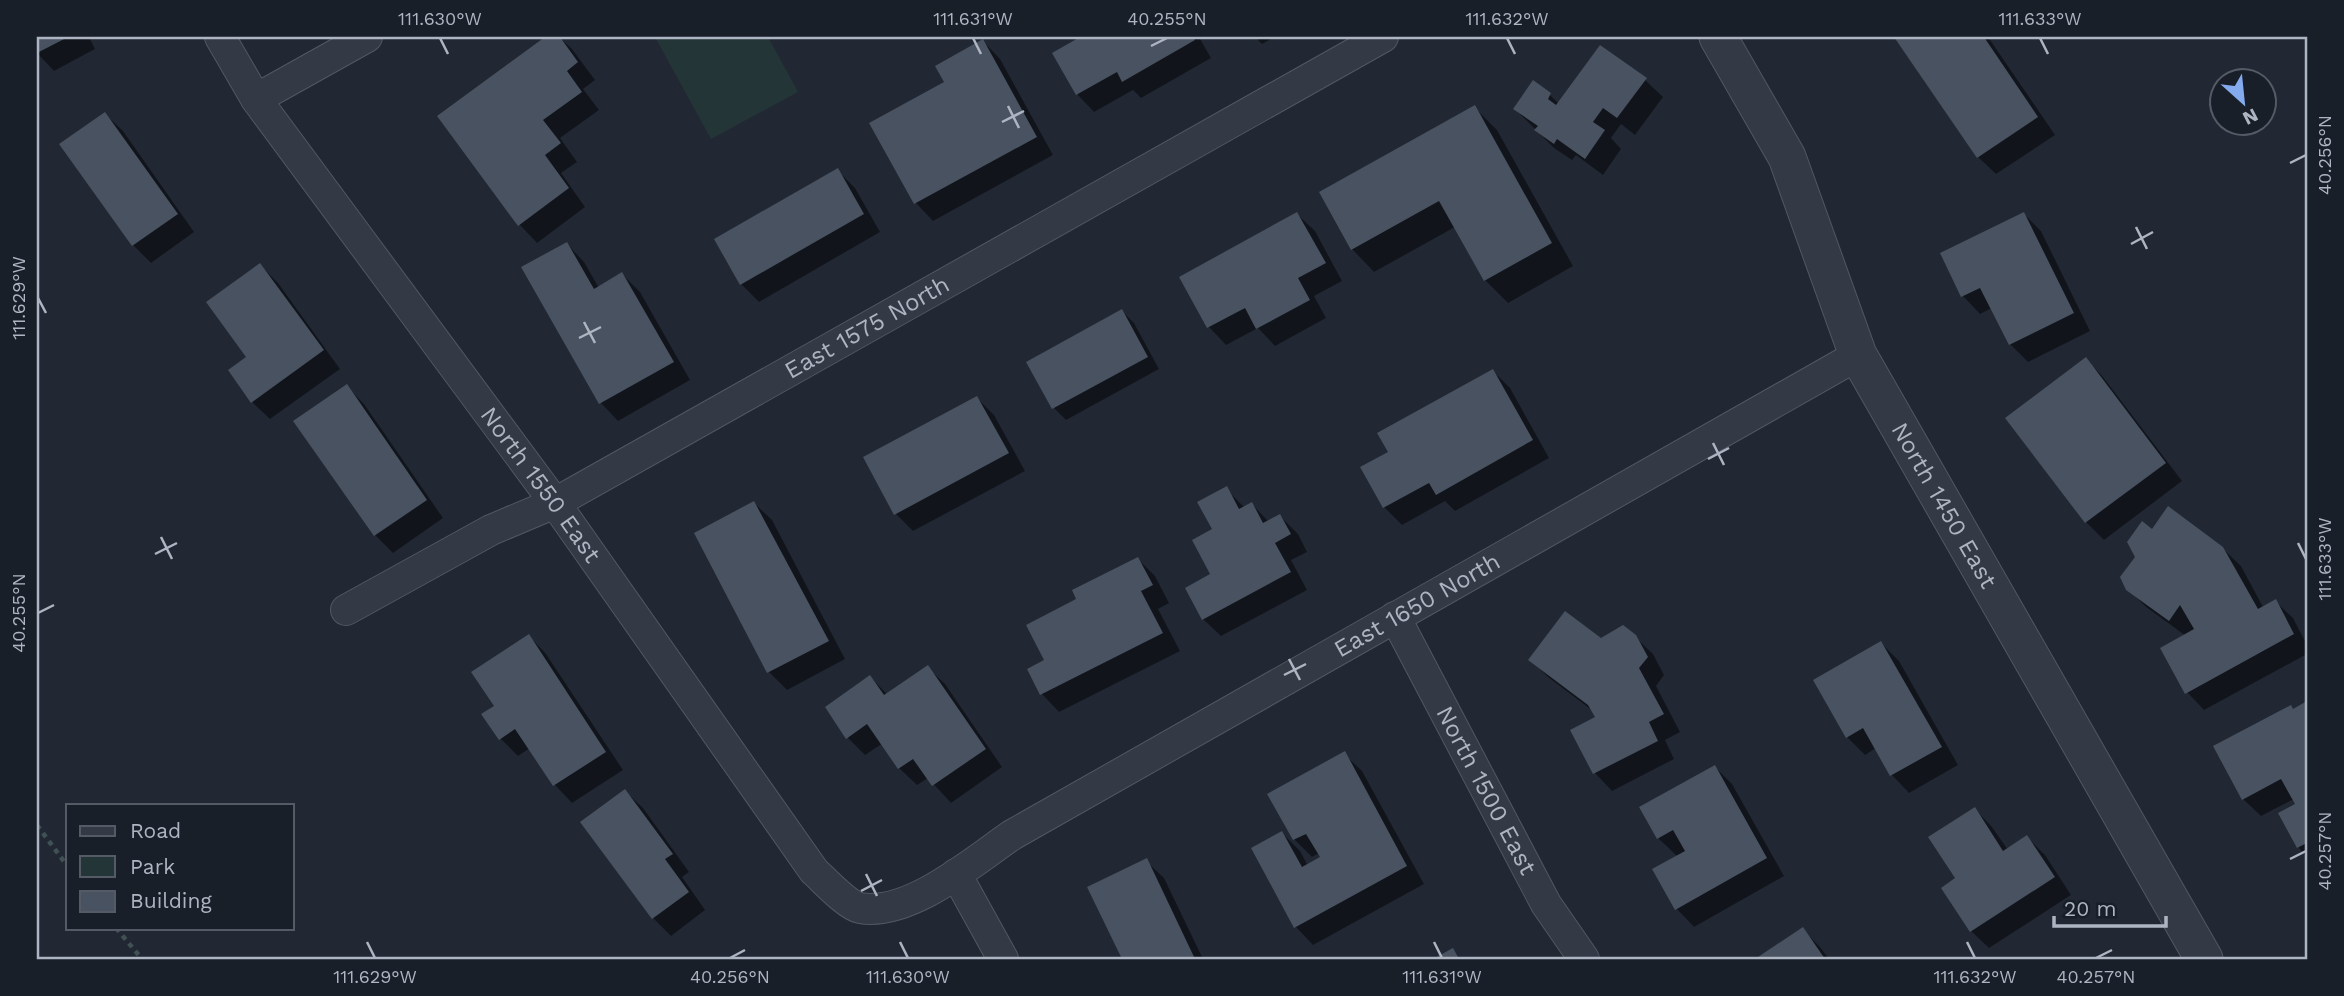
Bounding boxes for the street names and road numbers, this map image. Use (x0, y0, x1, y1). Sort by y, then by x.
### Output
street label: East 1575 North (780, 270, 954, 385)
street label: North 1550 East (475, 401, 606, 568)
street label: North 1450 East (1886, 418, 2003, 593)
street label: East 1650 North (1329, 547, 1505, 663)
street label: North 1500 East (1430, 701, 1542, 880)

